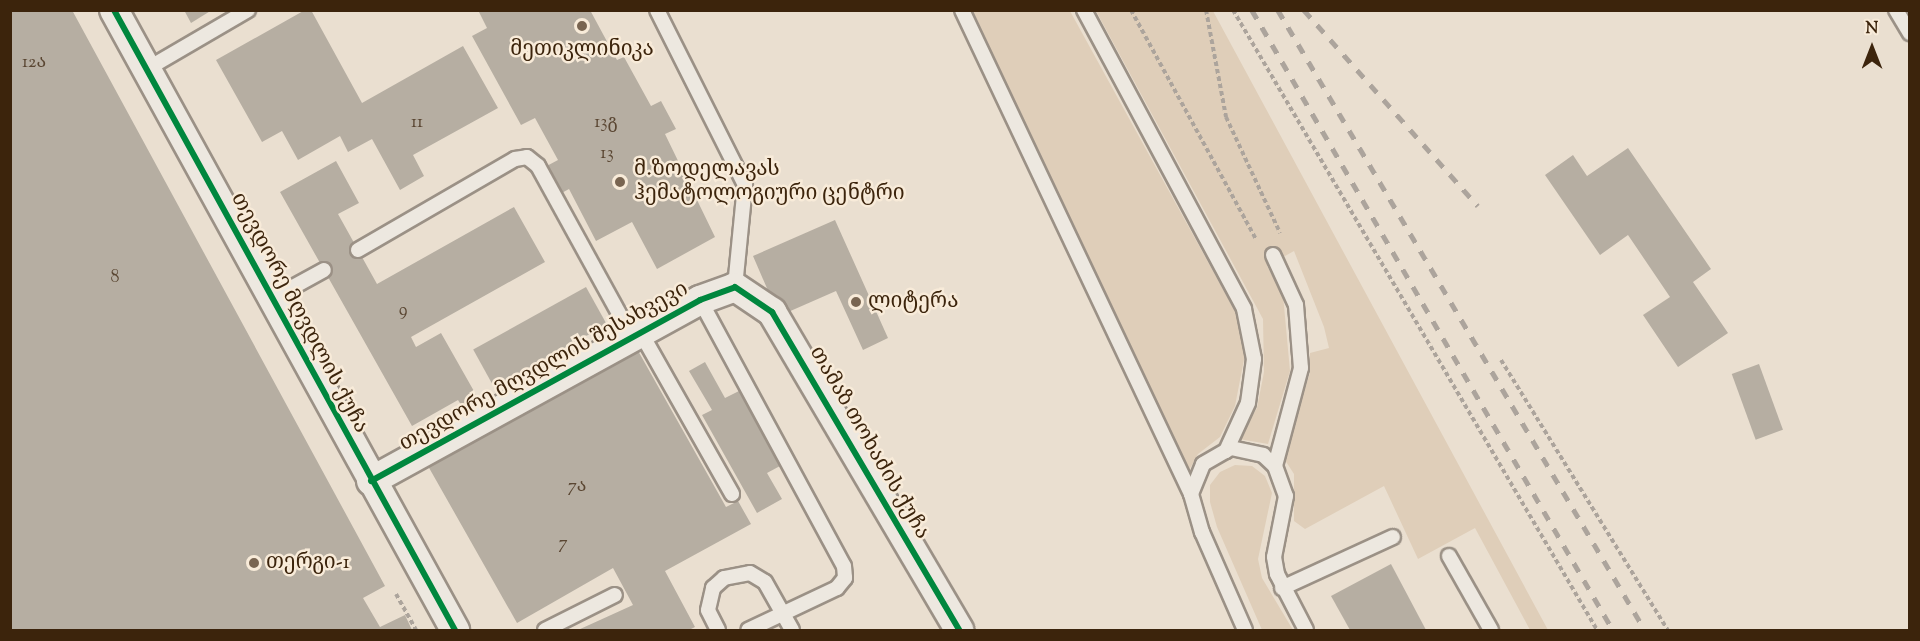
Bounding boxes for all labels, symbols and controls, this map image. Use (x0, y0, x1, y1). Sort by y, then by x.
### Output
marker: მეთიკლინიკა (573, 17, 591, 35)
north arrow (1842, 18, 1902, 78)
text: N (1866, 18, 1878, 41)
place label: მეთიკლინიკა (510, 37, 654, 63)
house number: 12ა (22, 52, 46, 74)
house number: 11 (411, 112, 423, 134)
house number: 13გ (594, 112, 618, 134)
house number: 13 (600, 143, 614, 165)
place label: მ.ზოდელავას ჰემატოლოგიური ცენტრი (634, 157, 905, 207)
marker: მ.ზოდელავას ჰემატოლოგიური ცენტრი (611, 173, 629, 191)
street label: თევდორე მღვდლის ქუჩა (225, 189, 373, 437)
house number: 8 (111, 267, 119, 289)
street label: თევდორე მღვდლის შესახვევი (395, 277, 693, 457)
place label: ლიტერა (868, 289, 958, 315)
marker: ლიტერა (849, 295, 863, 309)
house number: 9 (399, 300, 407, 322)
street label: თამაზ თოხაძის ქუჩა (803, 342, 935, 544)
house number: 7ა (568, 476, 586, 498)
house number: 7 (558, 533, 568, 555)
place label: თერგი-1 (266, 550, 350, 576)
marker: თერგი-1 (247, 556, 261, 570)

